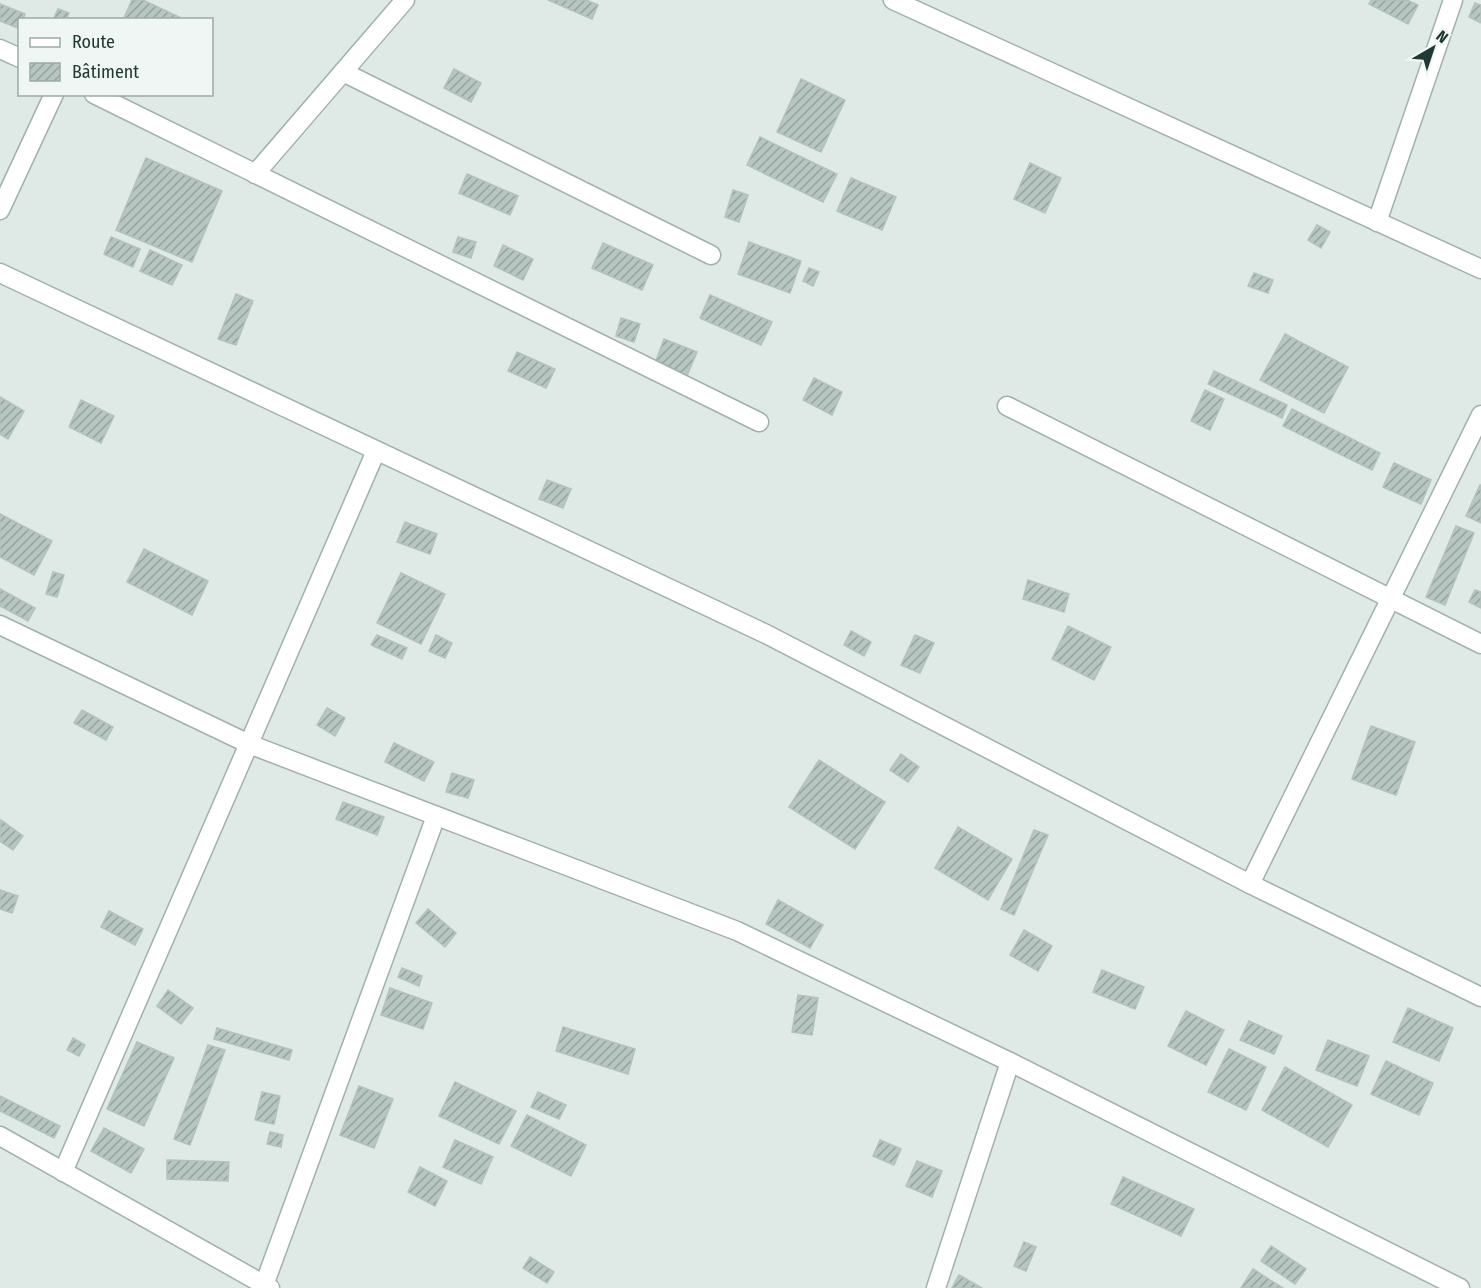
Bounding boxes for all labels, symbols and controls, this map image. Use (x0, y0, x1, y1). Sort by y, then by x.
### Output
legend (18, 18, 213, 96)
north arrow (1403, 18, 1463, 78)
text: N (1432, 26, 1452, 47)
text: Route (72, 31, 115, 53)
text: Bâtiment (72, 61, 139, 83)

